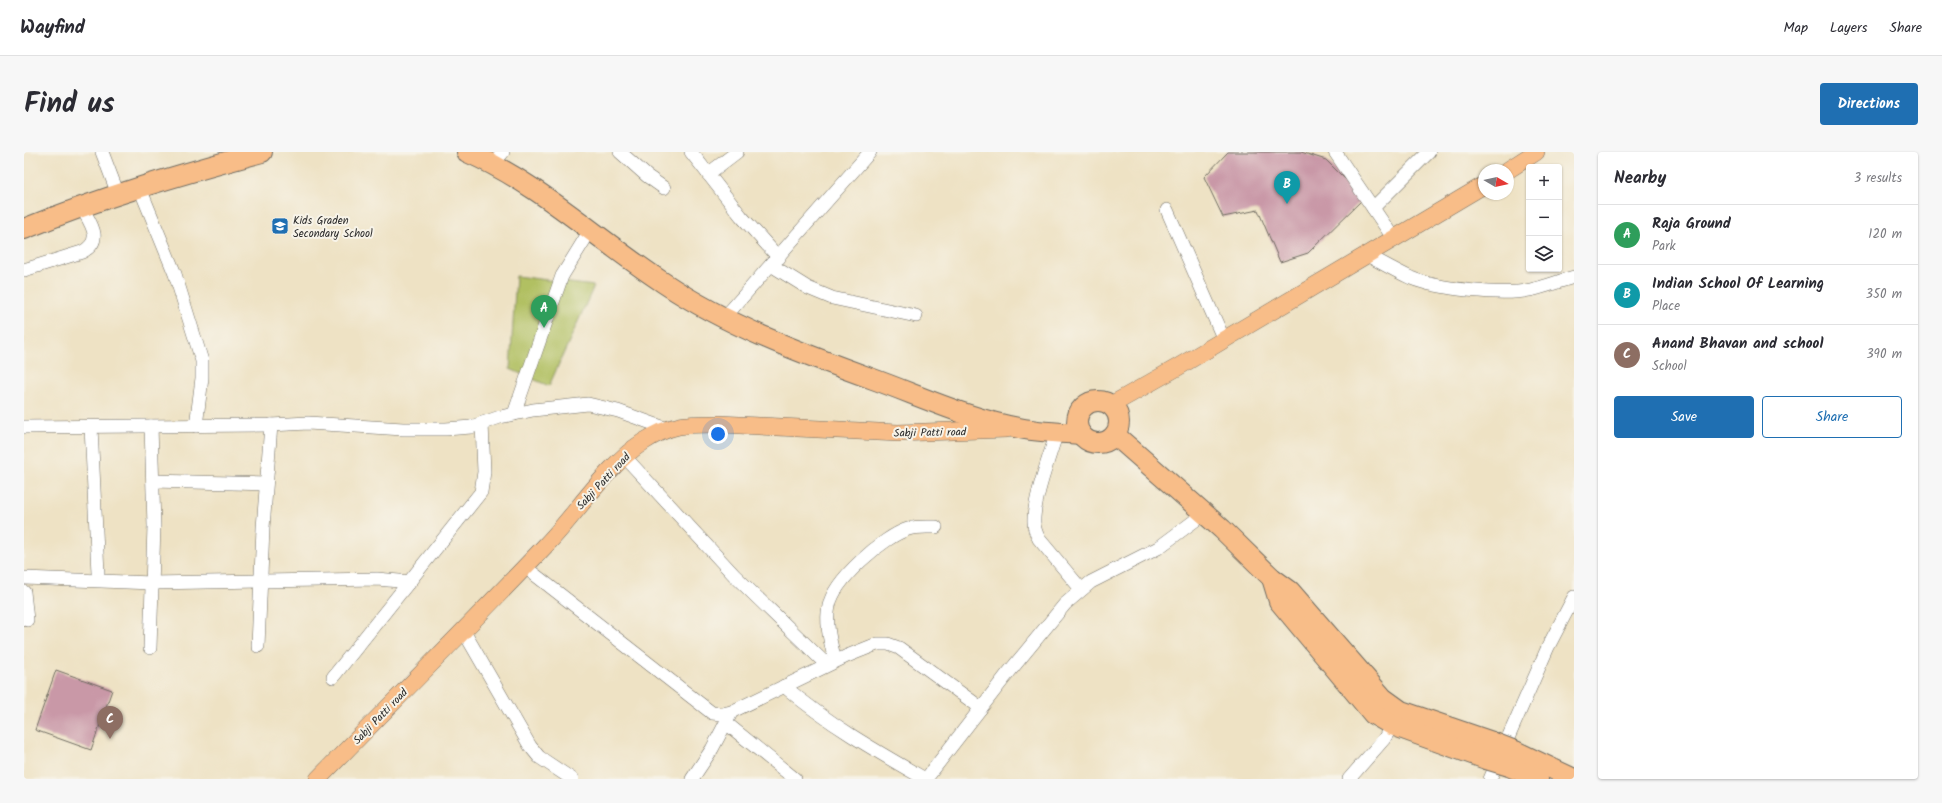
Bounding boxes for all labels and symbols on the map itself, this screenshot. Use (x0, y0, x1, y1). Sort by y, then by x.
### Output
north arrow (1478, 164, 1514, 200)
pin: B (1274, 171, 1300, 204)
place label: Kids Graden Secondary School (293, 212, 373, 243)
school or university icon: Kids Graden Secondary School (270, 216, 290, 236)
pin: A (531, 295, 557, 328)
street label: Sabji Patti road (894, 423, 967, 443)
your location (708, 424, 728, 444)
street label: Sabji Patti road (572, 449, 635, 514)
street label: Sabji Patti road (349, 684, 413, 749)
pin: C (97, 706, 123, 739)

